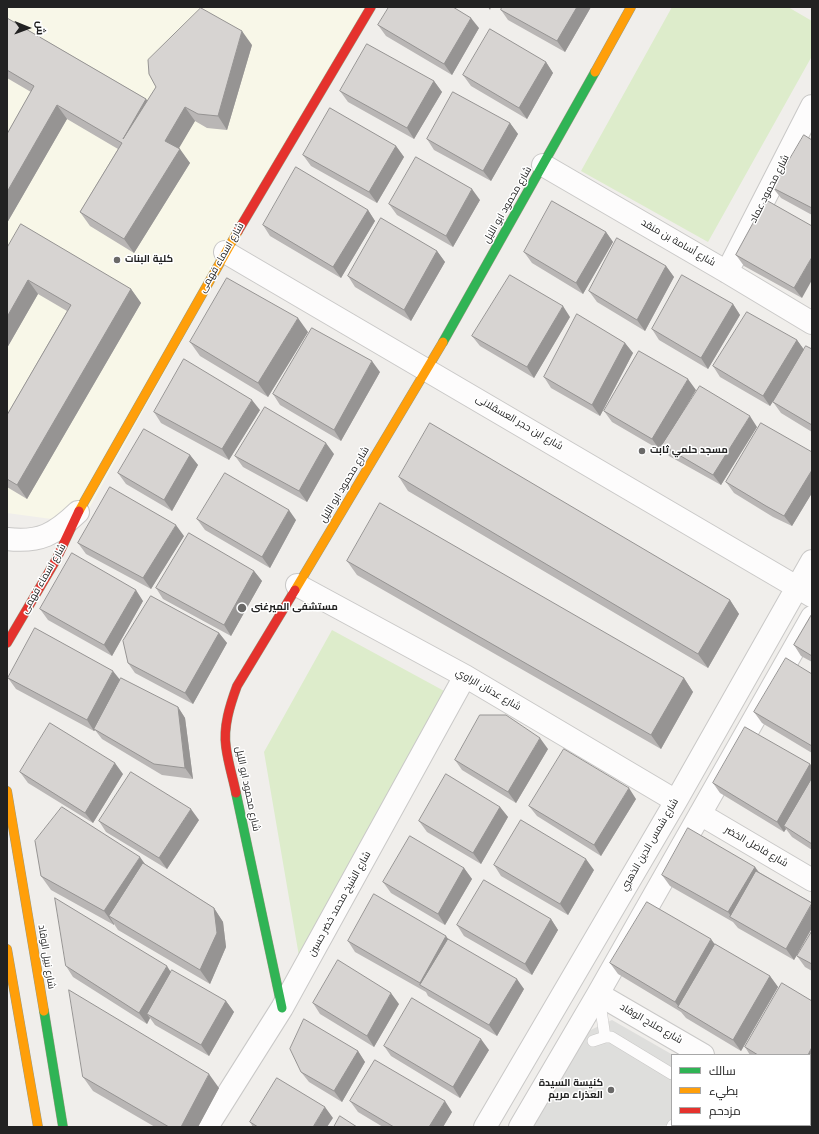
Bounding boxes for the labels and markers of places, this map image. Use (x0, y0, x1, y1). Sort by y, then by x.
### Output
place label: كلية البنات (125, 254, 173, 266)
marker: كلية البنات (112, 255, 122, 265)
place label: مسجد حلمي ثابت (650, 445, 728, 457)
marker: مسجد حلمي ثابت (637, 446, 647, 456)
marker: مستشفى الميرغنى (236, 602, 248, 614)
place label: مستشفى الميرغنى (251, 602, 338, 614)
place label: كنيسة السيدة العذراء مريم (539, 1078, 603, 1102)
marker: كنيسة السيدة العذراء مريم (606, 1085, 616, 1095)

